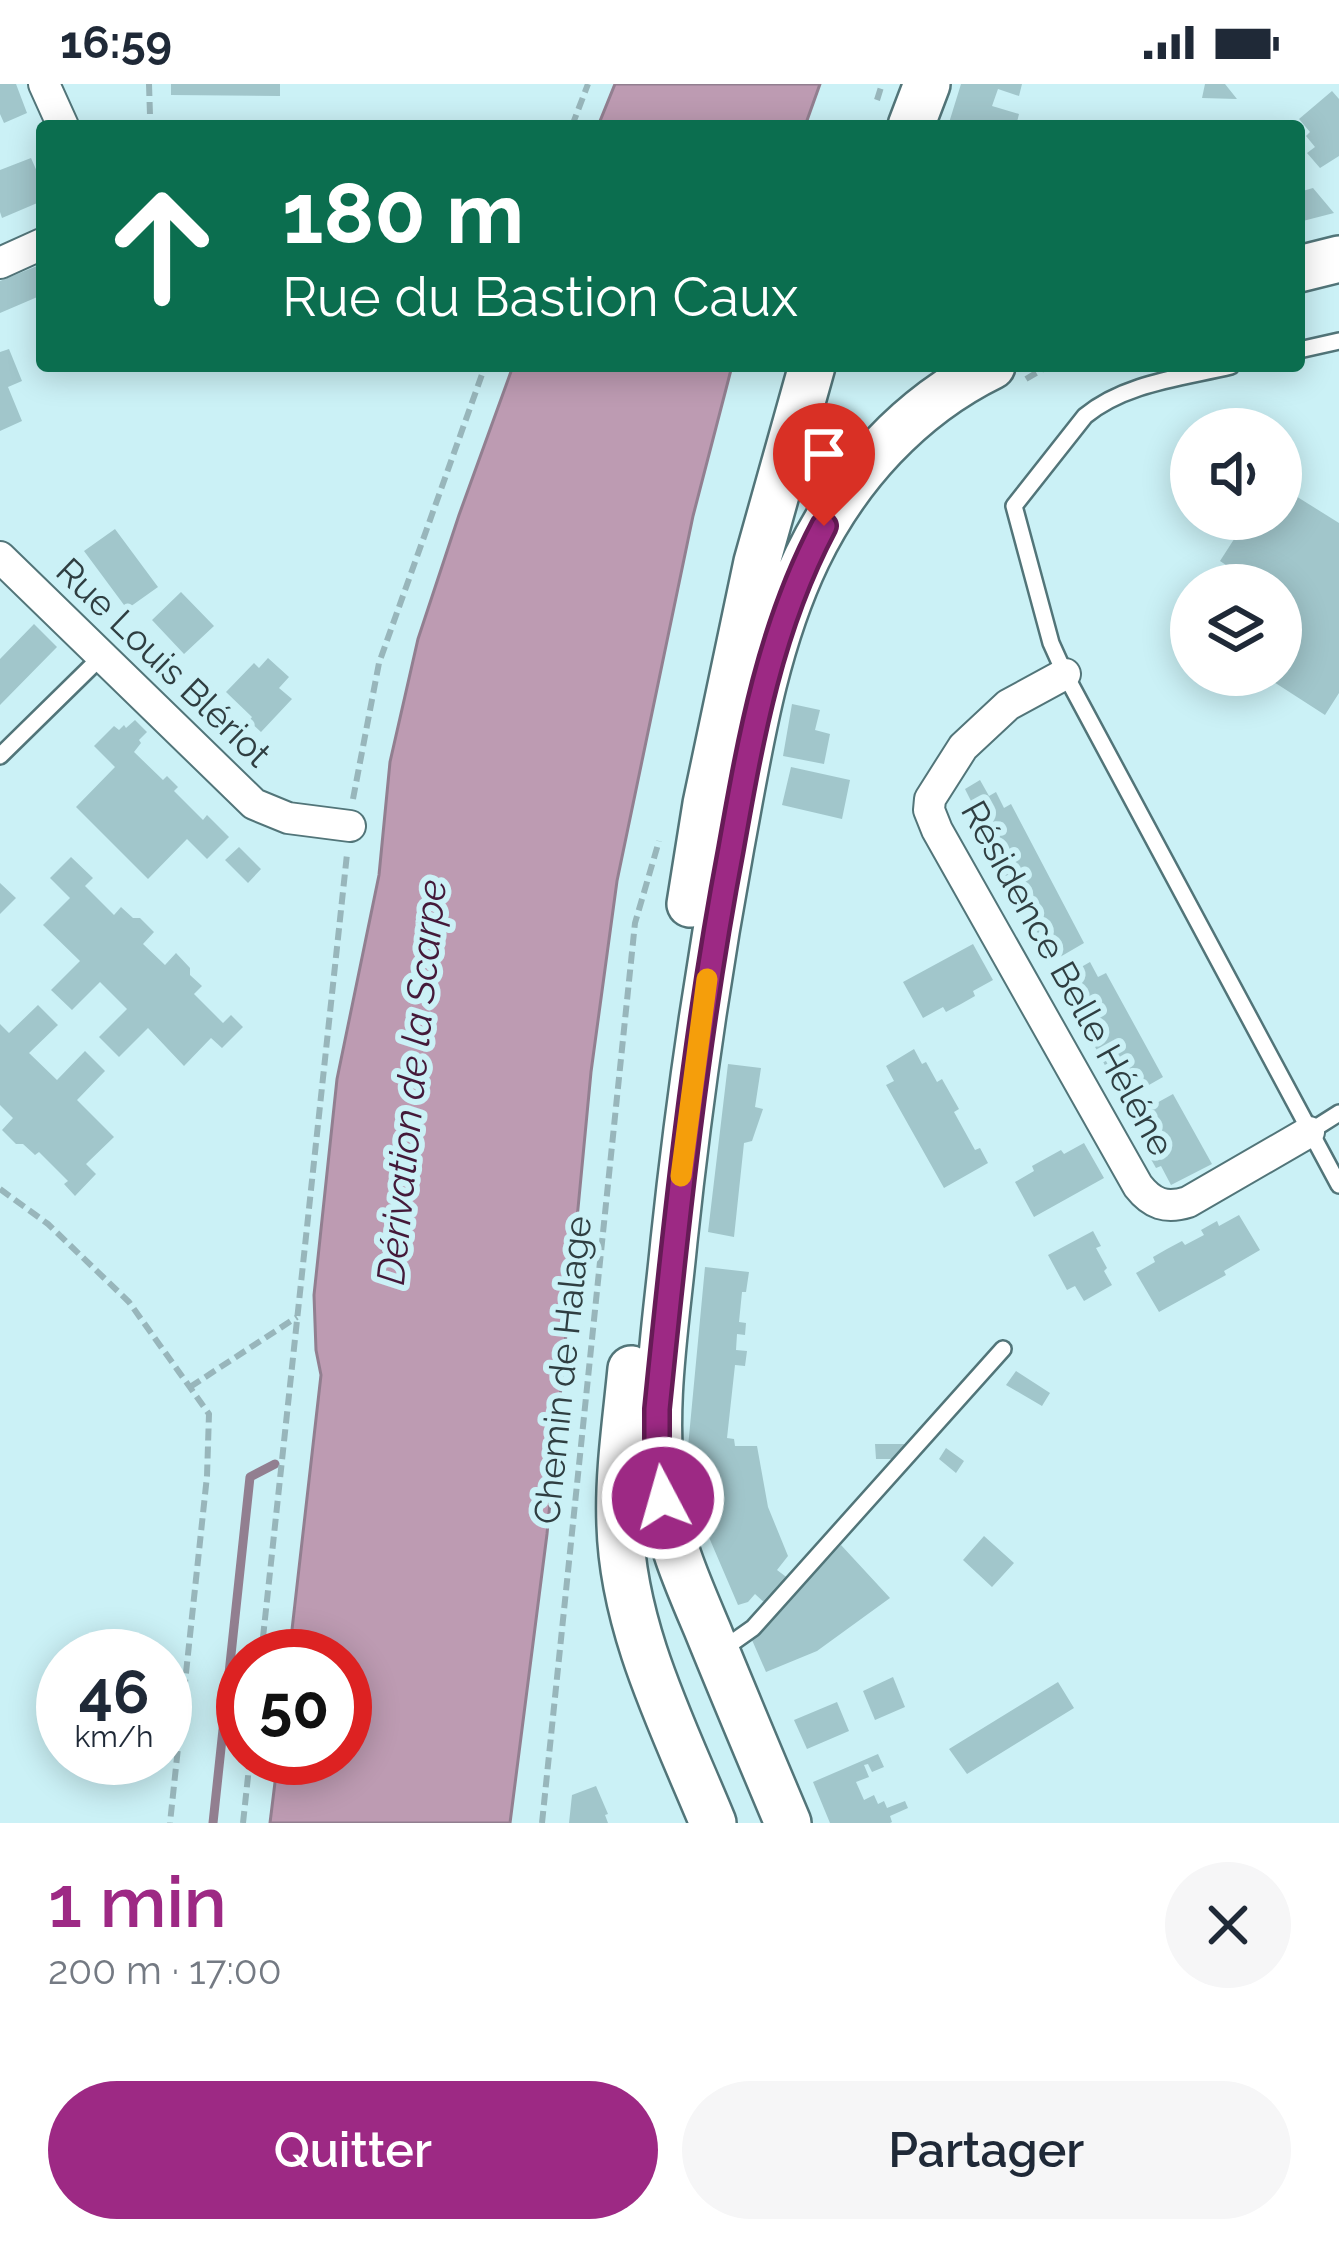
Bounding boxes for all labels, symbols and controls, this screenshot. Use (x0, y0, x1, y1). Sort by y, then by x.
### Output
text: 16:59 (60, 16, 172, 69)
text: 180 m (282, 164, 524, 263)
icon: ahead (84, 168, 240, 324)
text: Rue du Bastion Caux (282, 265, 798, 329)
pin (773, 403, 875, 526)
map controls (1170, 408, 1302, 696)
button: sound (1170, 408, 1302, 540)
icon: arrive (791, 421, 857, 487)
street label: Rue Louis Blériot (48, 549, 280, 775)
button: layers (1170, 564, 1302, 696)
street label: Résidence Belle Héléne (953, 793, 1183, 1163)
water label: Dérivation de la Scarpe (367, 877, 455, 1287)
street label: Chemin de Halage (525, 1214, 599, 1526)
position arrow (600, 1435, 726, 1561)
speed limit sign: 50 (216, 1629, 372, 1785)
text: 46 (79, 1657, 149, 1727)
text: km/h (74, 1719, 154, 1754)
text: 1 min (48, 1859, 227, 1944)
button: close (1165, 1862, 1291, 1988)
text: 200 m · 17:00 (48, 1947, 282, 1993)
button: Quitter (48, 2081, 658, 2219)
button: Partager (682, 2081, 1291, 2219)

